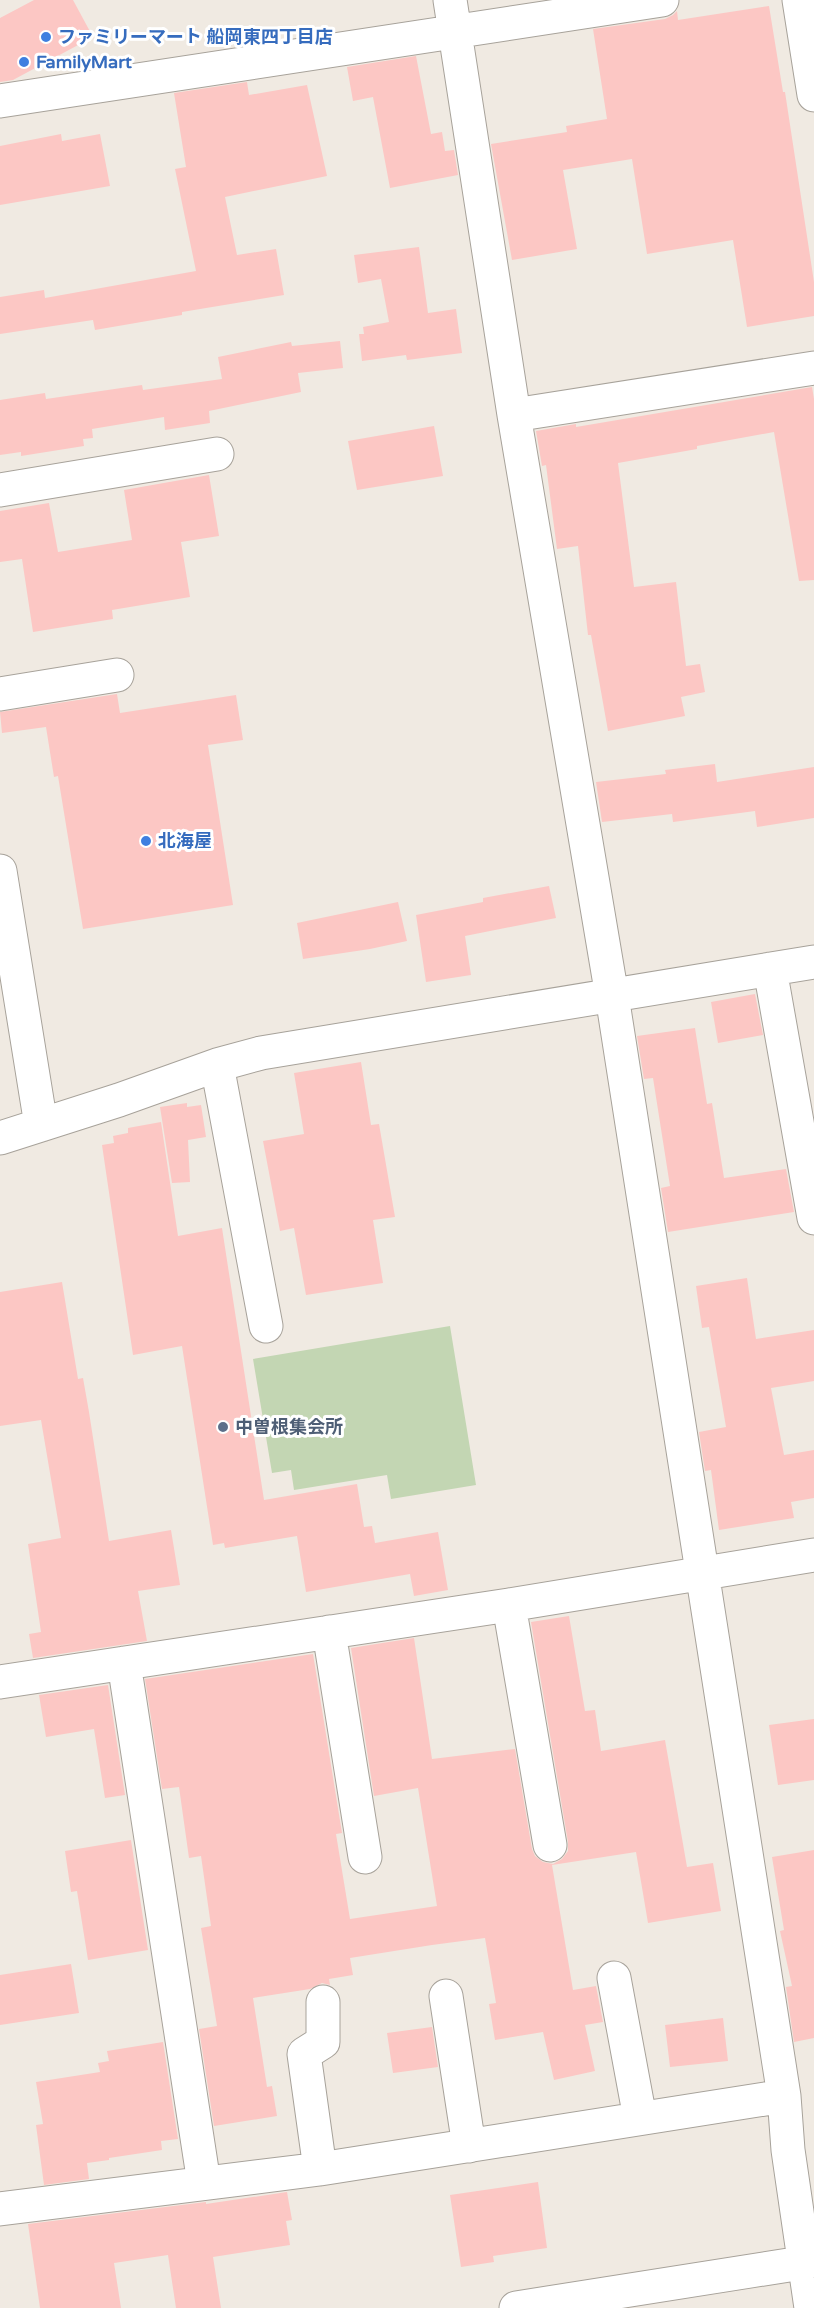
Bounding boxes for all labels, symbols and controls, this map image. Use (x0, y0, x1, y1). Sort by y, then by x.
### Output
place label: ファミリーマート 船岡東四丁目店 (58, 26, 333, 48)
marker: ファミリーマート 船岡東四丁目店 (39, 30, 53, 44)
place label: FamilyMart (36, 51, 132, 73)
marker: FamilyMart (17, 55, 31, 69)
place label: 北海屋 (158, 830, 212, 852)
marker: 北海屋 (139, 834, 153, 848)
place label: 中曽根集会所 (235, 1416, 343, 1438)
marker: 中曽根集会所 (216, 1420, 230, 1434)

